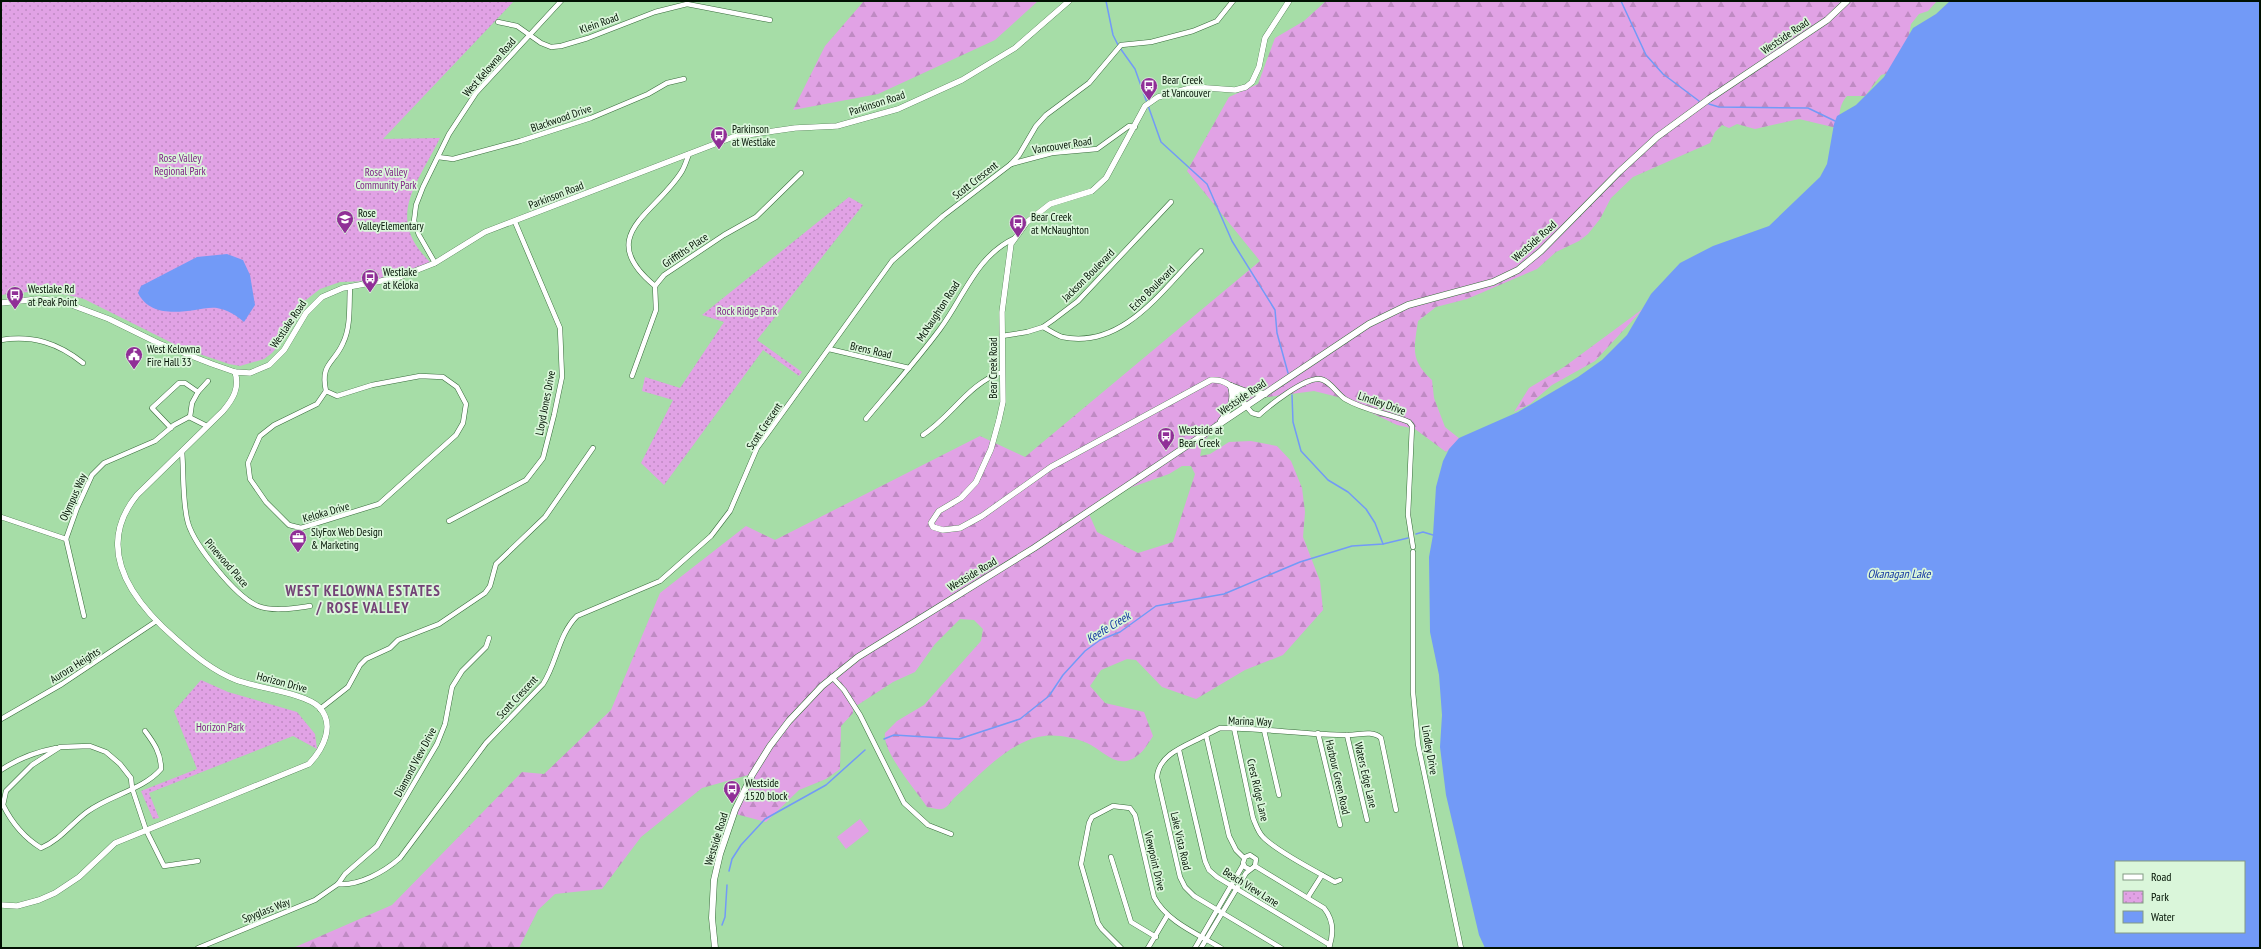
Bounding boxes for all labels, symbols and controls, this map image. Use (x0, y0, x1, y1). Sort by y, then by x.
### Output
street label: Klein Road (577, 9, 621, 37)
street label: Westside Road (1758, 15, 1812, 57)
street label: West Kelowna Road (459, 34, 519, 100)
place label: Bear Creek at Vancouver (1162, 73, 1210, 100)
bus stop icon: Bear Creek at Vancouver (1139, 76, 1159, 101)
street label: Parkinson Road (847, 87, 907, 119)
street label: Blackwood Drive (529, 101, 594, 135)
place label: Parkinson at Westlake (732, 122, 776, 149)
bus stop icon: Parkinson at Westlake (709, 125, 729, 150)
street label: Vancouver Road (1030, 133, 1093, 157)
park label: Rose Valley Regional Park (154, 151, 207, 178)
street label: Scott Crescent (949, 158, 1001, 202)
park label: Rose Valley Community Park (355, 165, 417, 192)
street label: Parkinson Road (526, 178, 586, 212)
place label: Rose ValleyElementary (357, 206, 424, 233)
school or university icon: Rose ValleyElementary (335, 209, 355, 234)
place label: Bear Creek at McNaughton (1031, 210, 1089, 237)
bus stop icon: Bear Creek at McNaughton (1008, 213, 1028, 238)
street label: Westside Road (1509, 217, 1559, 265)
street label: Griffiths Place (659, 229, 711, 270)
street label: Jackson Boulevard (1058, 246, 1117, 305)
street label: Echo Boulevard (1126, 262, 1178, 314)
place label: Westlake at Keloka (383, 265, 418, 292)
bus stop icon: Westlake at Keloka (360, 268, 380, 293)
street label: McNaughton Road (913, 278, 963, 344)
place label: Westlake Rd at Peak Point (28, 282, 77, 309)
bus stop icon: Westlake Rd at Peak Point (5, 285, 25, 310)
street label: Westlake Road (267, 297, 309, 351)
park label: Rock Ridge Park (717, 304, 778, 318)
street label: Bear Creek Road (986, 337, 1000, 399)
street label: Brens Road (849, 338, 893, 362)
place label: West Kelowna Fire Hall 33 (147, 342, 200, 369)
public building icon: West Kelowna Fire Hall 33 (124, 345, 144, 370)
street label: Lloyd Jones Drive (532, 369, 558, 437)
street label: Westside Road (1215, 376, 1269, 418)
street label: Lindley Drive (1356, 388, 1408, 418)
street label: Scott Crescent (743, 400, 785, 452)
place label: Westside at Bear Creek (1179, 423, 1222, 450)
bus stop icon: Westside at Bear Creek (1156, 426, 1176, 451)
street label: Olympus Way (56, 470, 90, 523)
street label: Keloka Drive (301, 499, 351, 525)
place label: SlyFox Web Design & Marketing (311, 525, 383, 552)
office icon: SlyFox Web Design & Marketing (288, 528, 308, 553)
street label: Pinewood Place (202, 536, 252, 591)
street label: Westside Road (945, 554, 999, 594)
water label: Okanagan Lake (1867, 566, 1932, 581)
district label: WEST KELOWNA ESTATES / ROSE VALLEY (284, 581, 441, 617)
water label: Keefe Creek (1083, 607, 1134, 646)
street label: Aurora Heights (47, 644, 103, 686)
street label: Horizon Drive (255, 669, 309, 696)
street label: Scott Crescent (494, 673, 540, 721)
street label: Marina Way (1228, 713, 1273, 729)
park label: Horizon Park (196, 720, 245, 734)
street label: Diamond View Drive (391, 724, 439, 799)
street label: Lindley Drive (1419, 724, 1441, 776)
street label: Harbour Green Road (1323, 738, 1353, 816)
street label: Waters Edge Lane (1352, 741, 1380, 810)
street label: Crest Ridge Lane (1244, 757, 1272, 823)
place label: Westside 1520 block (745, 776, 788, 803)
bus stop icon: Westside 1520 block (722, 779, 742, 804)
street label: Westside Road (701, 811, 731, 867)
street label: Lake Vista Road (1168, 811, 1195, 872)
street label: Viewpoint Drive (1141, 829, 1169, 893)
legend (2115, 861, 2245, 933)
street label: Beach View Lane (1220, 864, 1282, 910)
text: Road (2151, 869, 2171, 884)
text: Park (2151, 889, 2169, 904)
street label: Spyglass Way (240, 894, 293, 926)
text: Water (2151, 909, 2176, 924)

